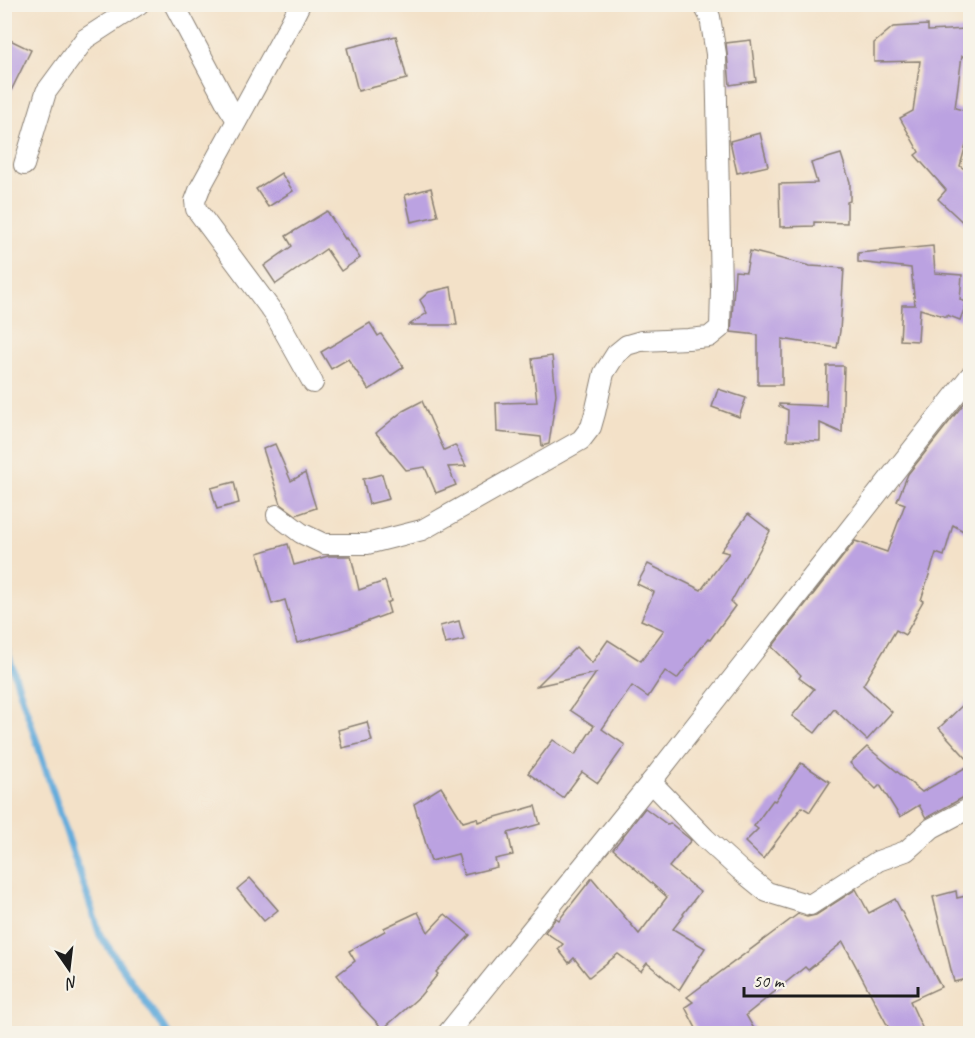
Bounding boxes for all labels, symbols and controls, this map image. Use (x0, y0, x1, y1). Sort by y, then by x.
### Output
north arrow (39, 939, 99, 999)
scale bar (744, 960, 918, 998)
text: 50 m (753, 970, 786, 992)
text: N (62, 972, 80, 994)

